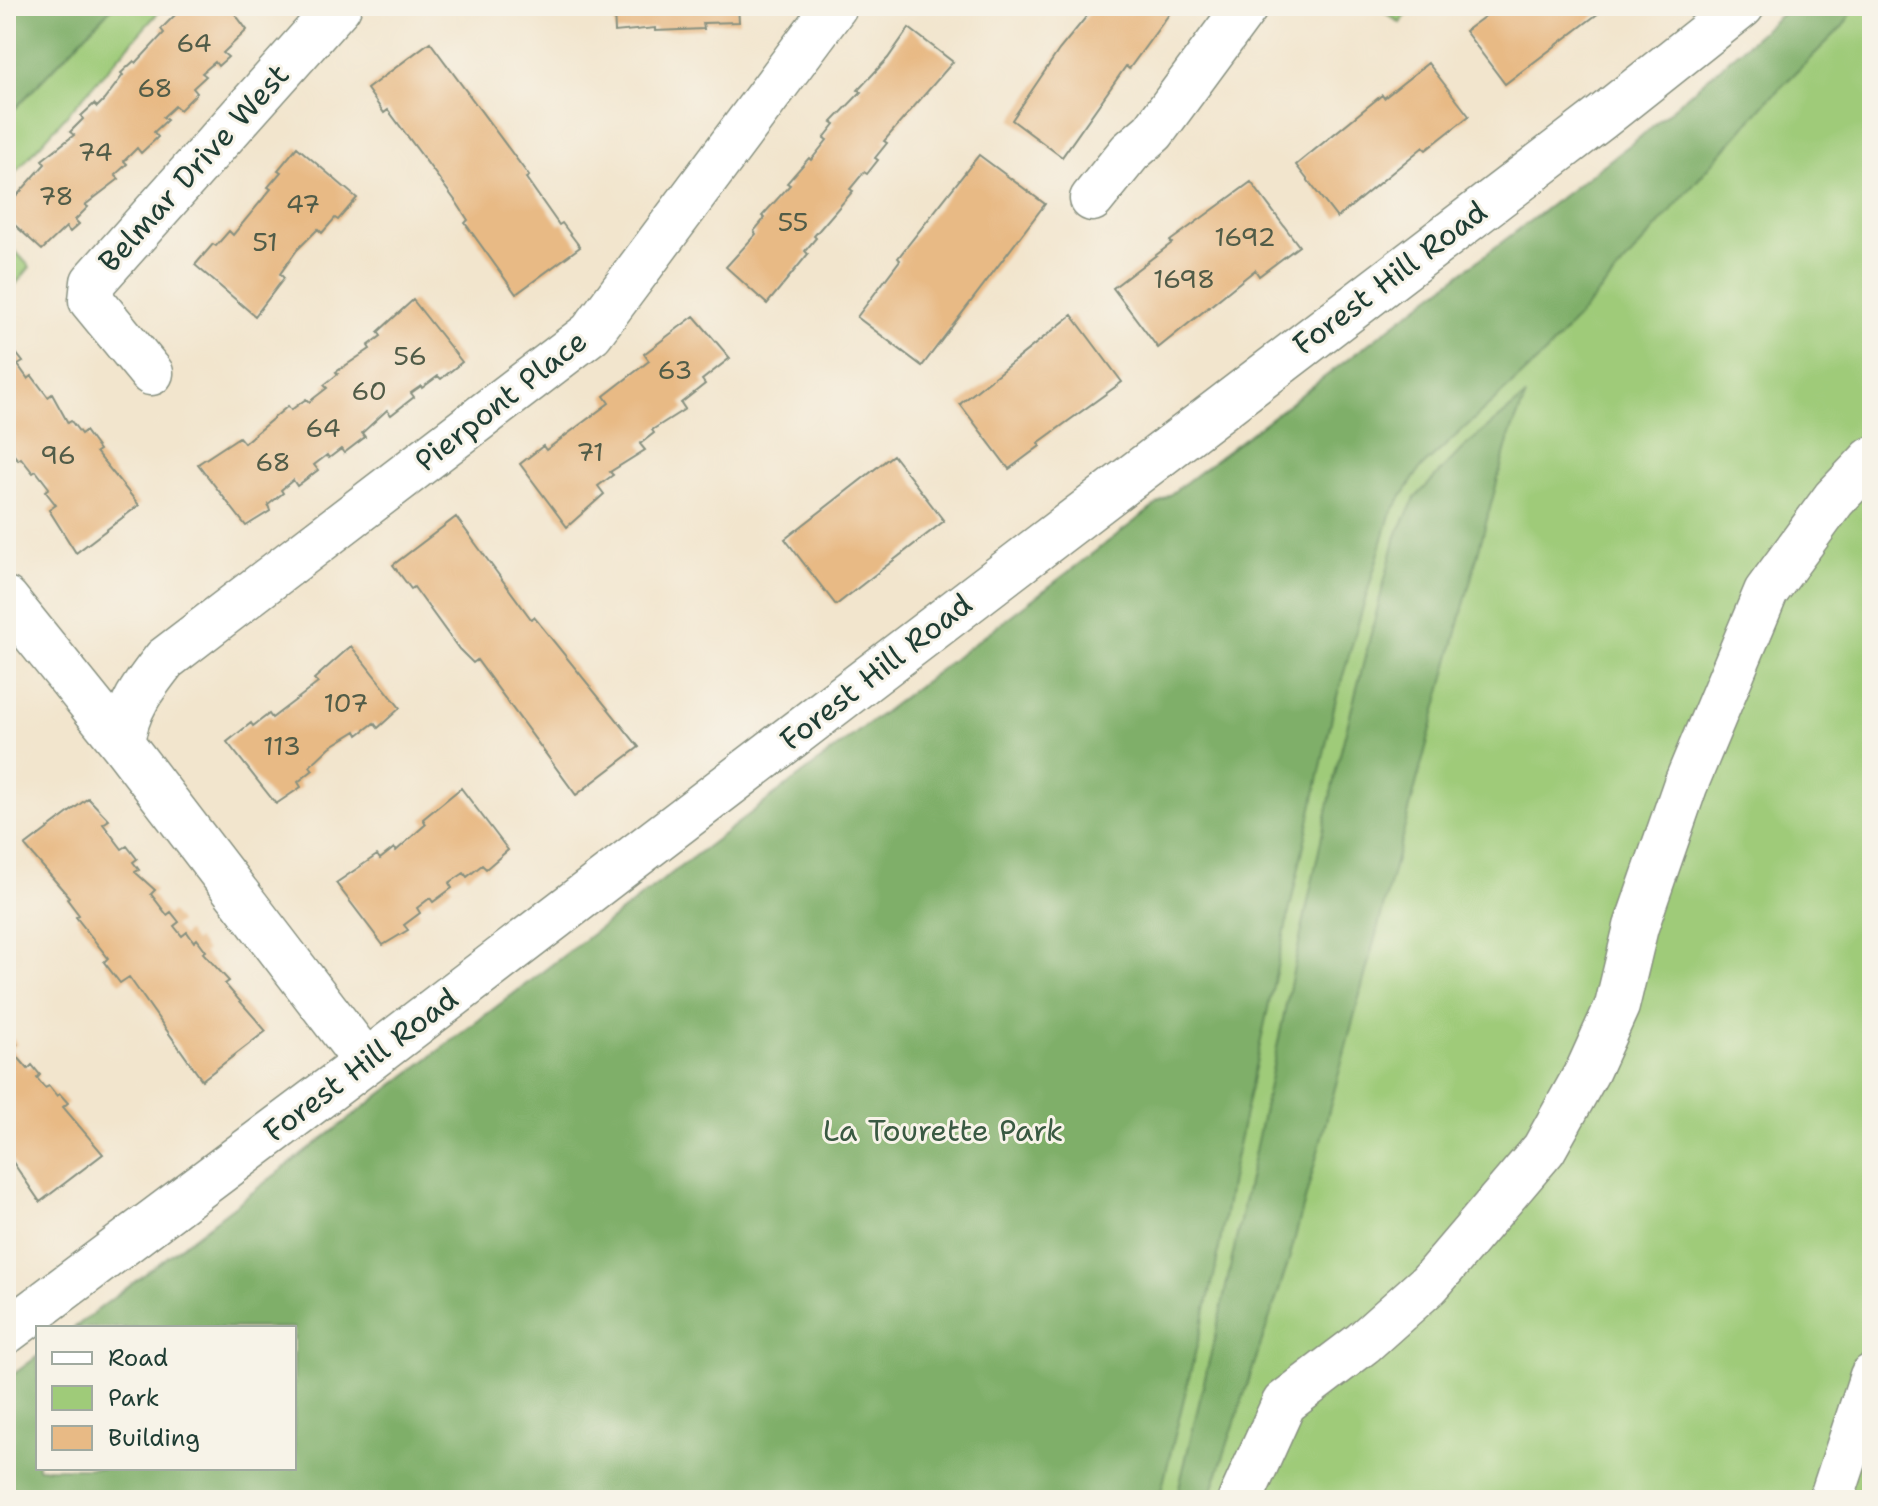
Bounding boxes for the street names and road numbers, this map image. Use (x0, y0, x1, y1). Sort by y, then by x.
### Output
street label: Belmar Drive West (89, 55, 298, 281)
street label: Forest Hill Road (1284, 191, 1495, 364)
street label: Pierpont Place (406, 320, 595, 481)
street label: Forest Hill Road (771, 584, 980, 760)
street label: Forest Hill Road (255, 978, 466, 1151)

